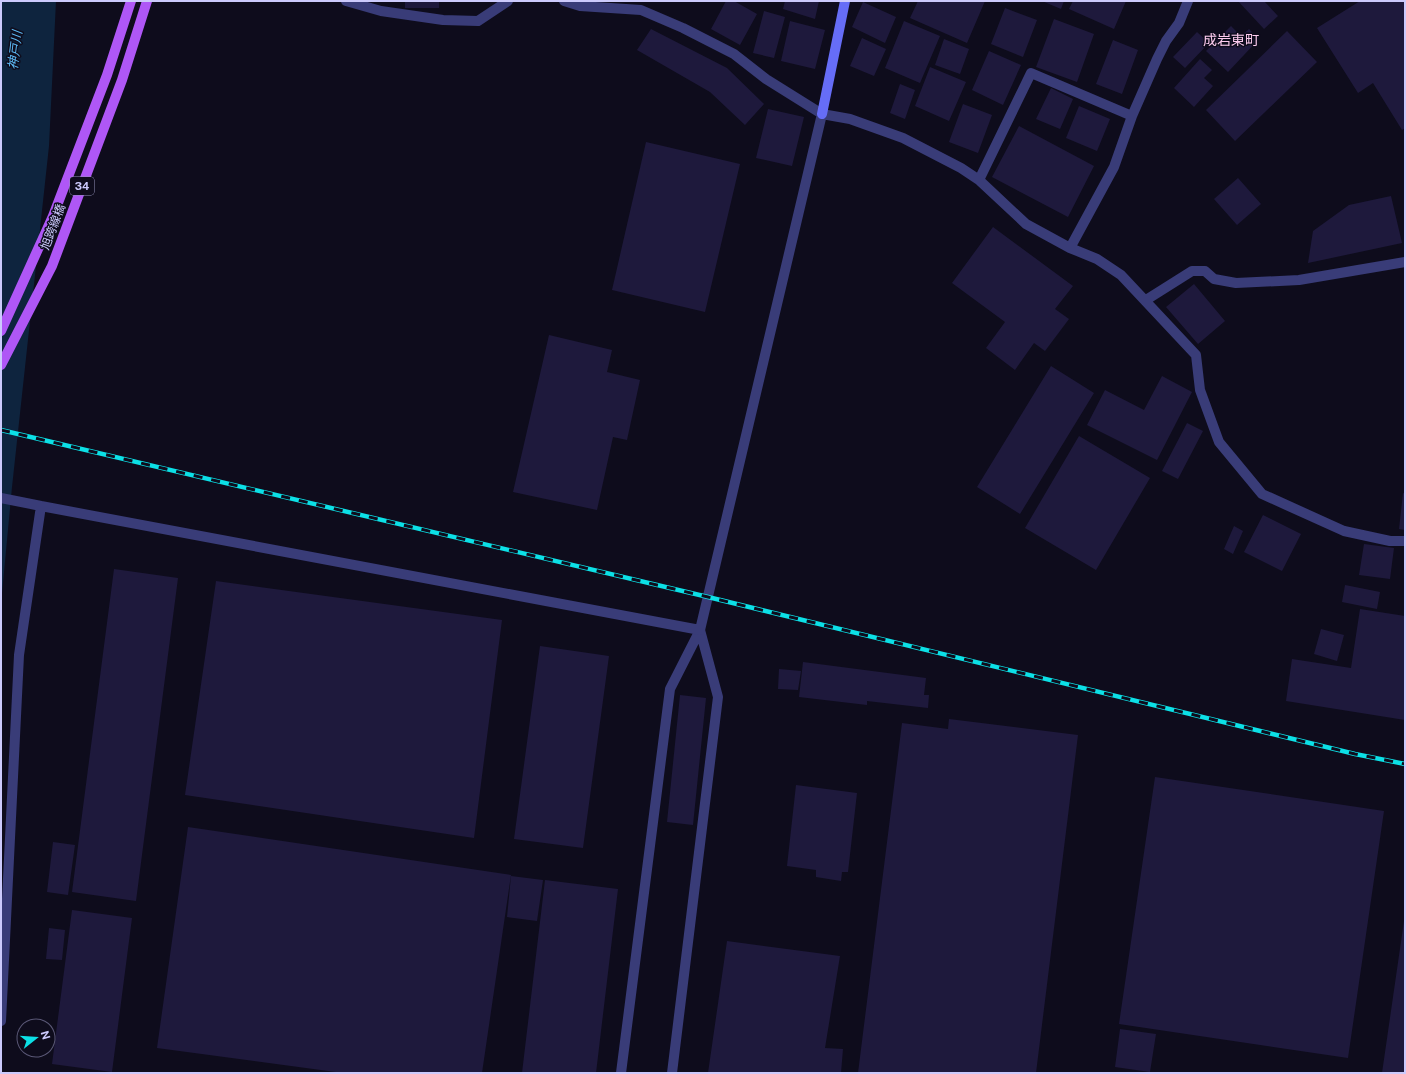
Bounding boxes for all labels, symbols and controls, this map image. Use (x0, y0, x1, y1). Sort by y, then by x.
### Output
water label: 神戸川 (5, 28, 25, 70)
district label: 成岩東町 (1203, 32, 1259, 48)
road number: 34 (70, 177, 94, 195)
street label: 旭跨線橋 (38, 202, 68, 252)
north arrow (16, 1018, 56, 1058)
text: N (39, 1029, 53, 1041)

